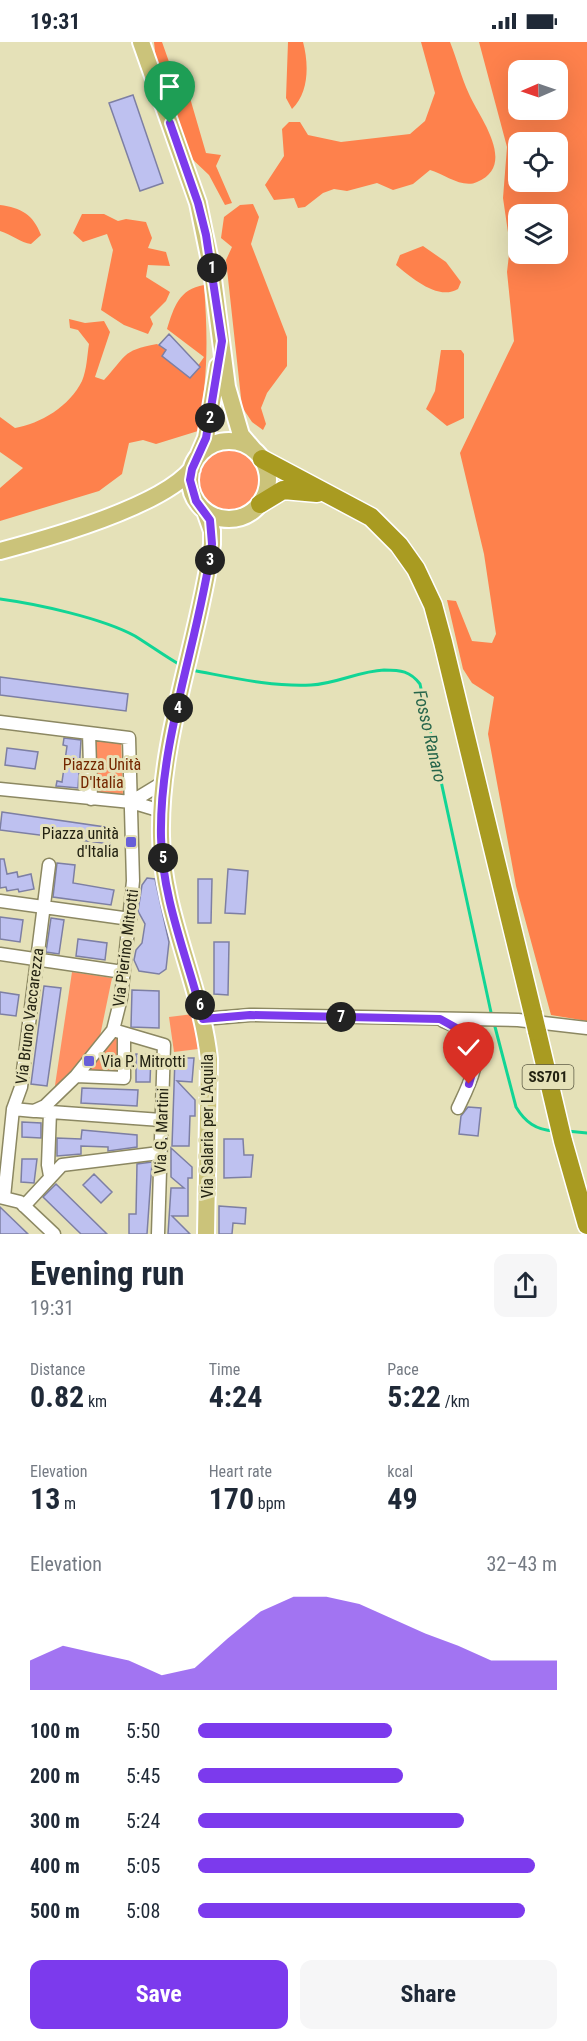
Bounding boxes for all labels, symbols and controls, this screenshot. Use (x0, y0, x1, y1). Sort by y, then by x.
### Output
text: 19:31 (30, 9, 81, 34)
north arrow (508, 60, 568, 120)
map controls (508, 60, 568, 264)
pin (144, 61, 195, 123)
icon: arrive (153, 70, 186, 103)
button: locate (508, 132, 568, 192)
button: layers (508, 204, 568, 264)
pin: 1 (197, 253, 227, 283)
text: 1 (208, 258, 216, 277)
pin: 2 (195, 403, 225, 433)
text: 2 (206, 408, 214, 427)
pin: 3 (195, 545, 225, 575)
text: 3 (206, 550, 214, 569)
water label: Fosso Ranaro (410, 688, 451, 784)
pin: 4 (163, 693, 193, 723)
text: 4 (174, 698, 182, 717)
park label: Piazza Unità D'Italia (63, 755, 141, 792)
place label: Piazza unità d'Italia (42, 824, 119, 861)
marker: Piazza unità d'Italia (124, 835, 138, 849)
pin: 5 (148, 843, 178, 873)
text: 5 (159, 848, 167, 867)
street label: Via Pierino Mitrotti (109, 888, 142, 1008)
street label: Via Bruno Vaccarezza (12, 947, 47, 1085)
pin: 6 (185, 990, 215, 1020)
text: 6 (196, 995, 204, 1014)
pin: 7 (326, 1002, 356, 1032)
text: 7 (337, 1007, 345, 1026)
pin (443, 1022, 494, 1084)
icon: check (452, 1031, 485, 1064)
place label: Via P. Mitrotti (101, 1052, 186, 1071)
marker: Via P. Mitrotti (82, 1054, 96, 1068)
street label: Via Salaria per L'Aquila (198, 1054, 217, 1198)
road number: SS701 (522, 1065, 574, 1089)
street label: Via G. Martini (151, 1088, 172, 1174)
text: Evening run (30, 1254, 185, 1293)
button: share (494, 1254, 557, 1317)
text: 19:31 (30, 1296, 74, 1320)
text: Distance (30, 1360, 85, 1379)
text: Time (209, 1360, 240, 1379)
text: Pace (387, 1360, 419, 1379)
text: 0.82 (30, 1379, 84, 1414)
text: 4:24 (209, 1379, 262, 1414)
text: 5:22 (387, 1379, 441, 1414)
text: km (84, 1392, 107, 1411)
text: /km (441, 1392, 470, 1411)
text: Elevation (30, 1462, 88, 1481)
text: Heart rate (209, 1462, 272, 1481)
text: kcal (387, 1462, 413, 1481)
text: 13 (30, 1481, 60, 1516)
text: 170 (209, 1481, 254, 1516)
text: 49 (387, 1481, 418, 1516)
text: m (60, 1494, 76, 1513)
text: bpm (254, 1494, 286, 1513)
text: Elevation (30, 1552, 102, 1576)
text: 32–43 m (486, 1552, 557, 1576)
text: 100 m (30, 1719, 80, 1743)
text: 5:50 (126, 1719, 160, 1743)
text: 200 m (30, 1764, 80, 1788)
text: 5:45 (126, 1764, 160, 1788)
text: 300 m (30, 1809, 80, 1833)
text: 5:24 (126, 1809, 160, 1833)
text: 400 m (30, 1854, 80, 1878)
text: 5:05 (126, 1854, 160, 1878)
text: 500 m (30, 1899, 80, 1923)
text: 5:08 (126, 1899, 160, 1923)
button: Save (30, 1960, 288, 2029)
button: Share (300, 1960, 557, 2029)

